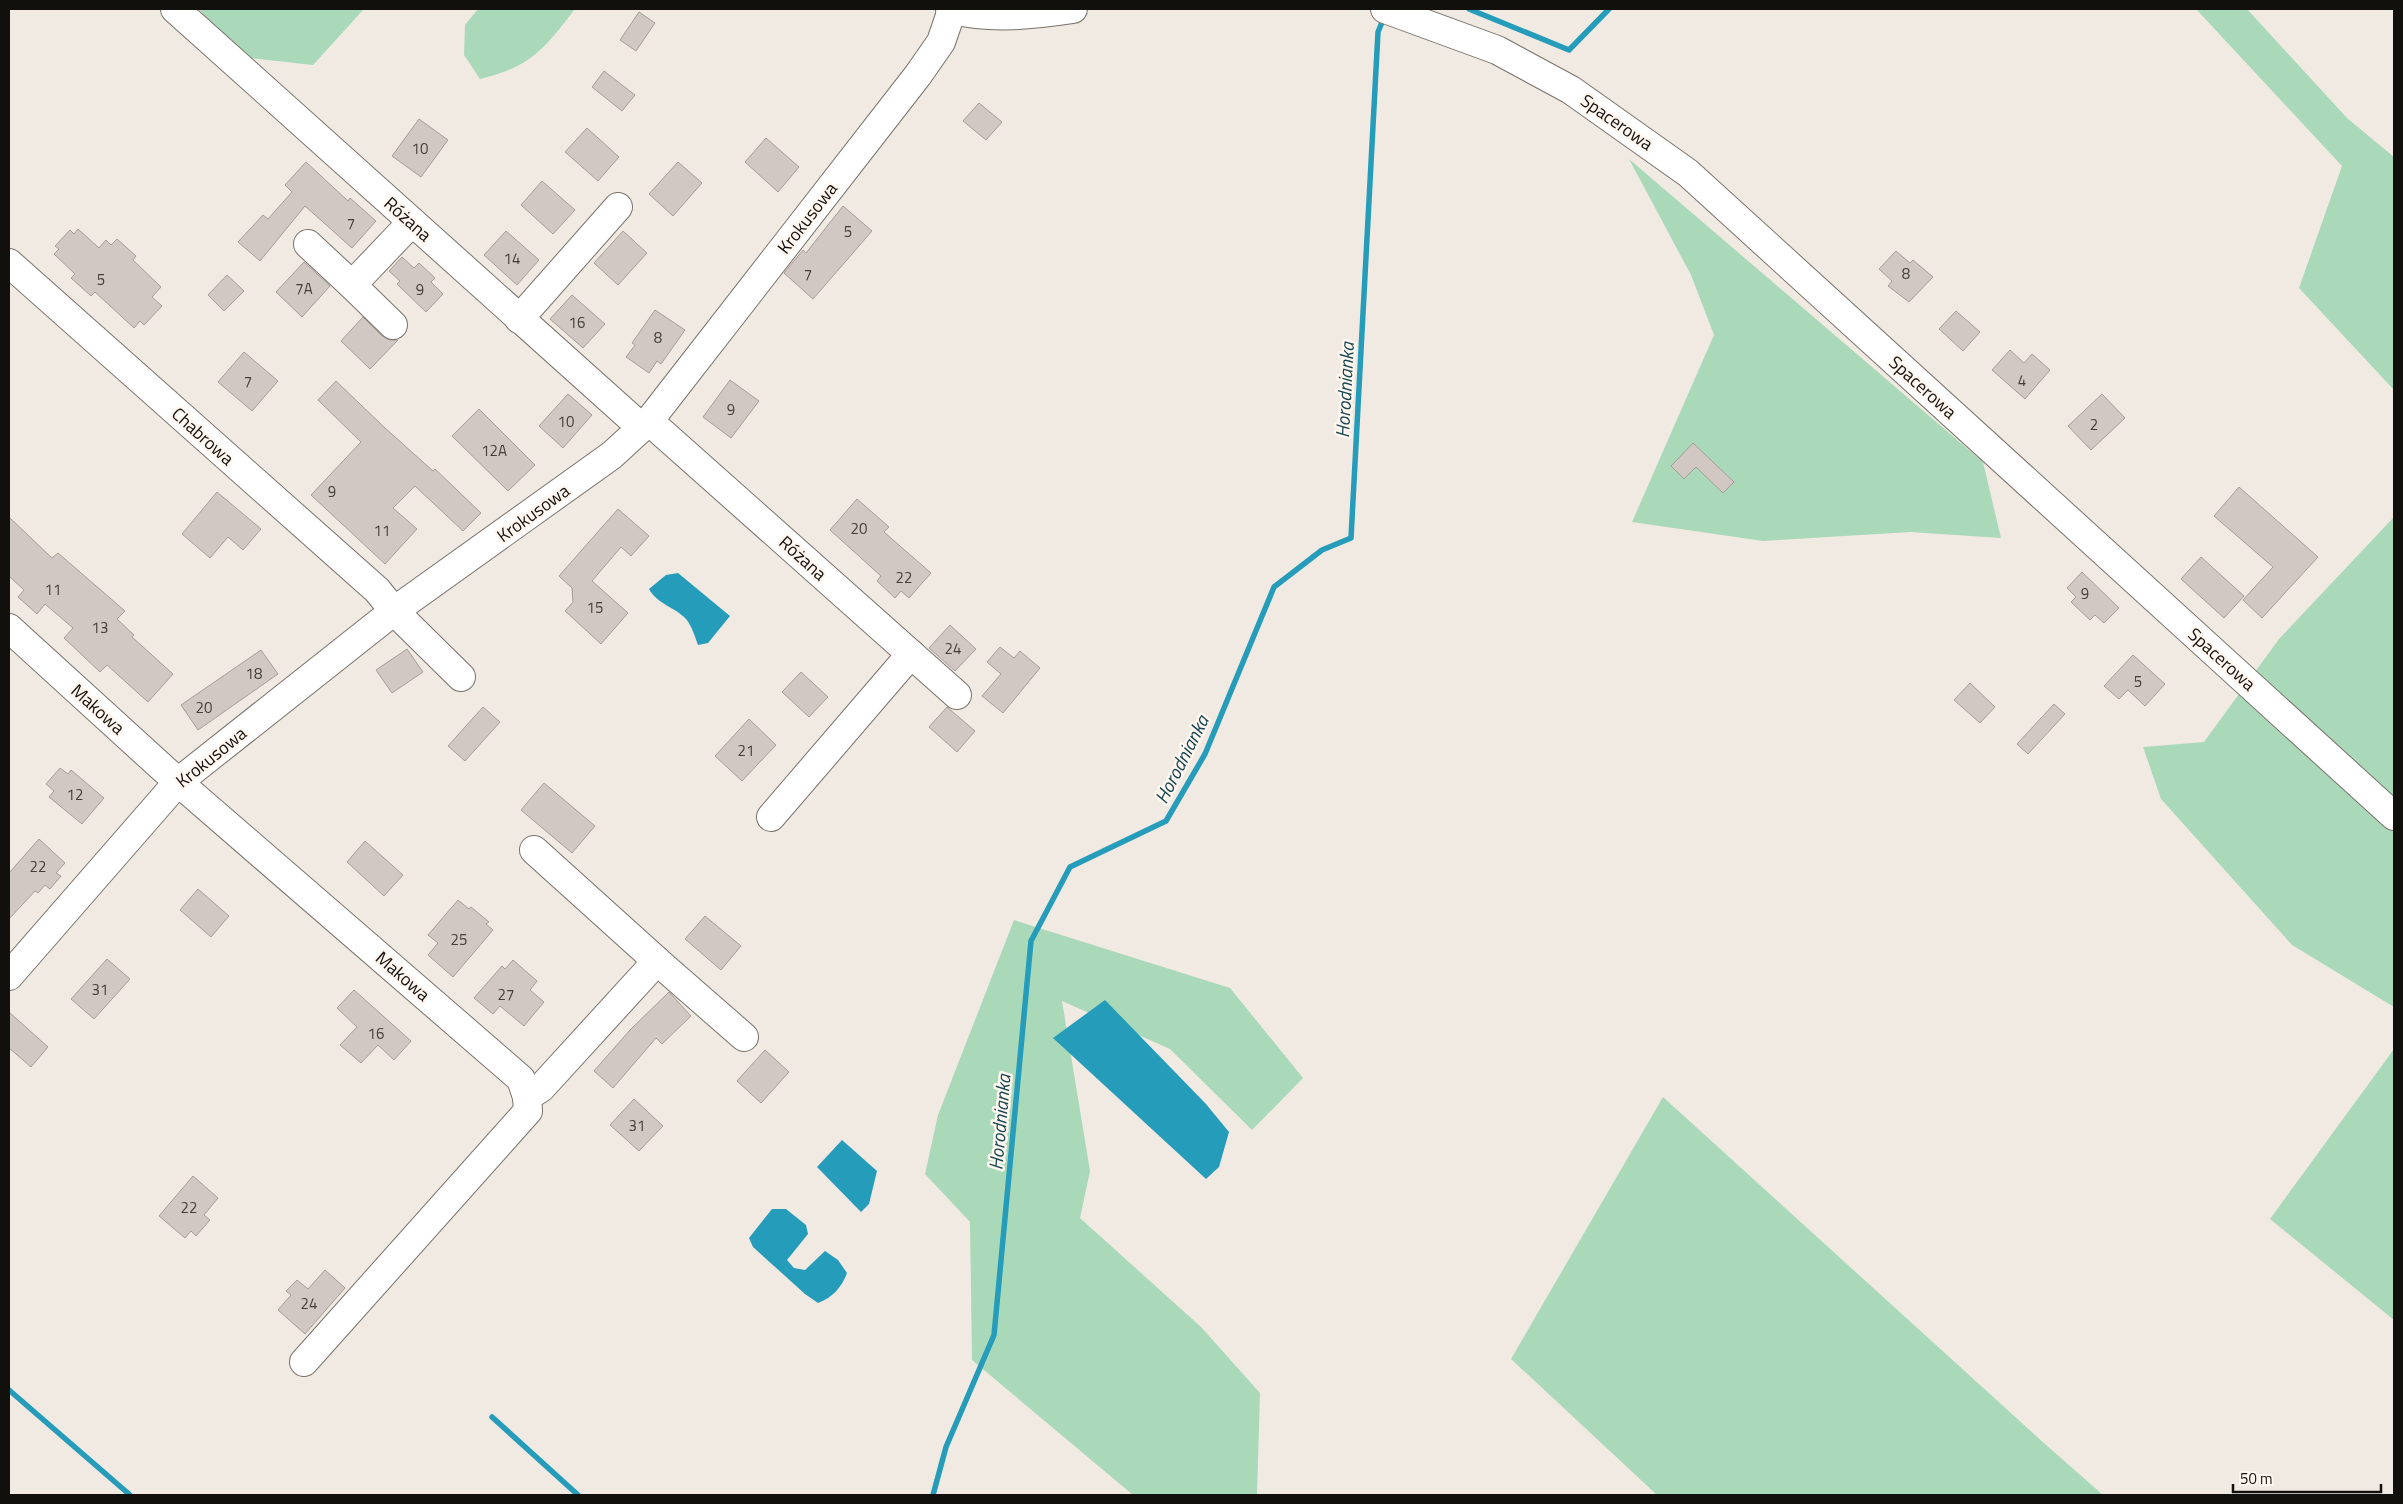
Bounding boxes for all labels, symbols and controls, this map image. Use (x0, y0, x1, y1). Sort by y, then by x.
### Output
street label: Spacerowa (1575, 87, 1659, 157)
house number: 10 (412, 137, 428, 160)
street label: Krokusowa (770, 176, 844, 260)
street label: Różana (378, 190, 438, 248)
house number: 7 (347, 212, 355, 235)
house number: 5 (844, 220, 852, 243)
house number: 14 (504, 247, 520, 270)
house number: 8 (1902, 262, 1910, 285)
house number: 7 (804, 263, 812, 286)
house number: 5 (97, 268, 105, 291)
house number: 7A (295, 277, 313, 300)
house number: 9 (416, 278, 424, 301)
house number: 16 (569, 311, 585, 334)
house number: 8 (654, 326, 662, 349)
water label: Horodnianka (1327, 340, 1361, 439)
street label: Spacerowa (1883, 349, 1963, 425)
house number: 4 (2018, 369, 2026, 392)
house number: 7 (244, 370, 252, 393)
house number: 9 (727, 398, 735, 421)
street label: Chabrowa (166, 401, 240, 471)
house number: 10 (558, 410, 574, 433)
house number: 2 (2090, 413, 2098, 436)
house number: 12A (481, 439, 507, 462)
street label: Krokusowa (491, 477, 575, 549)
house number: 9 (328, 480, 336, 503)
house number: 20 (851, 517, 867, 540)
house number: 11 (374, 519, 390, 542)
street label: Różana (773, 529, 833, 587)
house number: 22 (896, 566, 912, 589)
house number: 11 (45, 578, 61, 601)
house number: 9 (2081, 582, 2089, 605)
house number: 15 (587, 596, 603, 619)
house number: 13 (92, 616, 108, 639)
street label: Spacerowa (2182, 621, 2262, 697)
house number: 24 (945, 637, 961, 660)
house number: 18 (246, 662, 262, 685)
house number: 5 (2134, 670, 2142, 693)
street label: Makowa (65, 677, 131, 741)
house number: 20 (196, 696, 212, 719)
water label: Horodnianka (1146, 708, 1216, 808)
street label: Krokusowa (170, 720, 252, 794)
house number: 21 (738, 739, 754, 762)
house number: 12 (67, 783, 83, 806)
house number: 22 (30, 855, 46, 878)
house number: 25 (451, 928, 467, 951)
street label: Makowa (370, 945, 436, 1007)
house number: 31 (92, 978, 108, 1001)
house number: 27 (498, 983, 514, 1006)
house number: 16 (368, 1022, 384, 1045)
water label: Horodnianka (980, 1072, 1018, 1171)
house number: 31 (629, 1114, 645, 1137)
house number: 22 (181, 1196, 197, 1219)
house number: 24 (301, 1292, 317, 1315)
scale bar (2233, 1462, 2380, 1494)
text: 50 m (2240, 1467, 2273, 1490)

